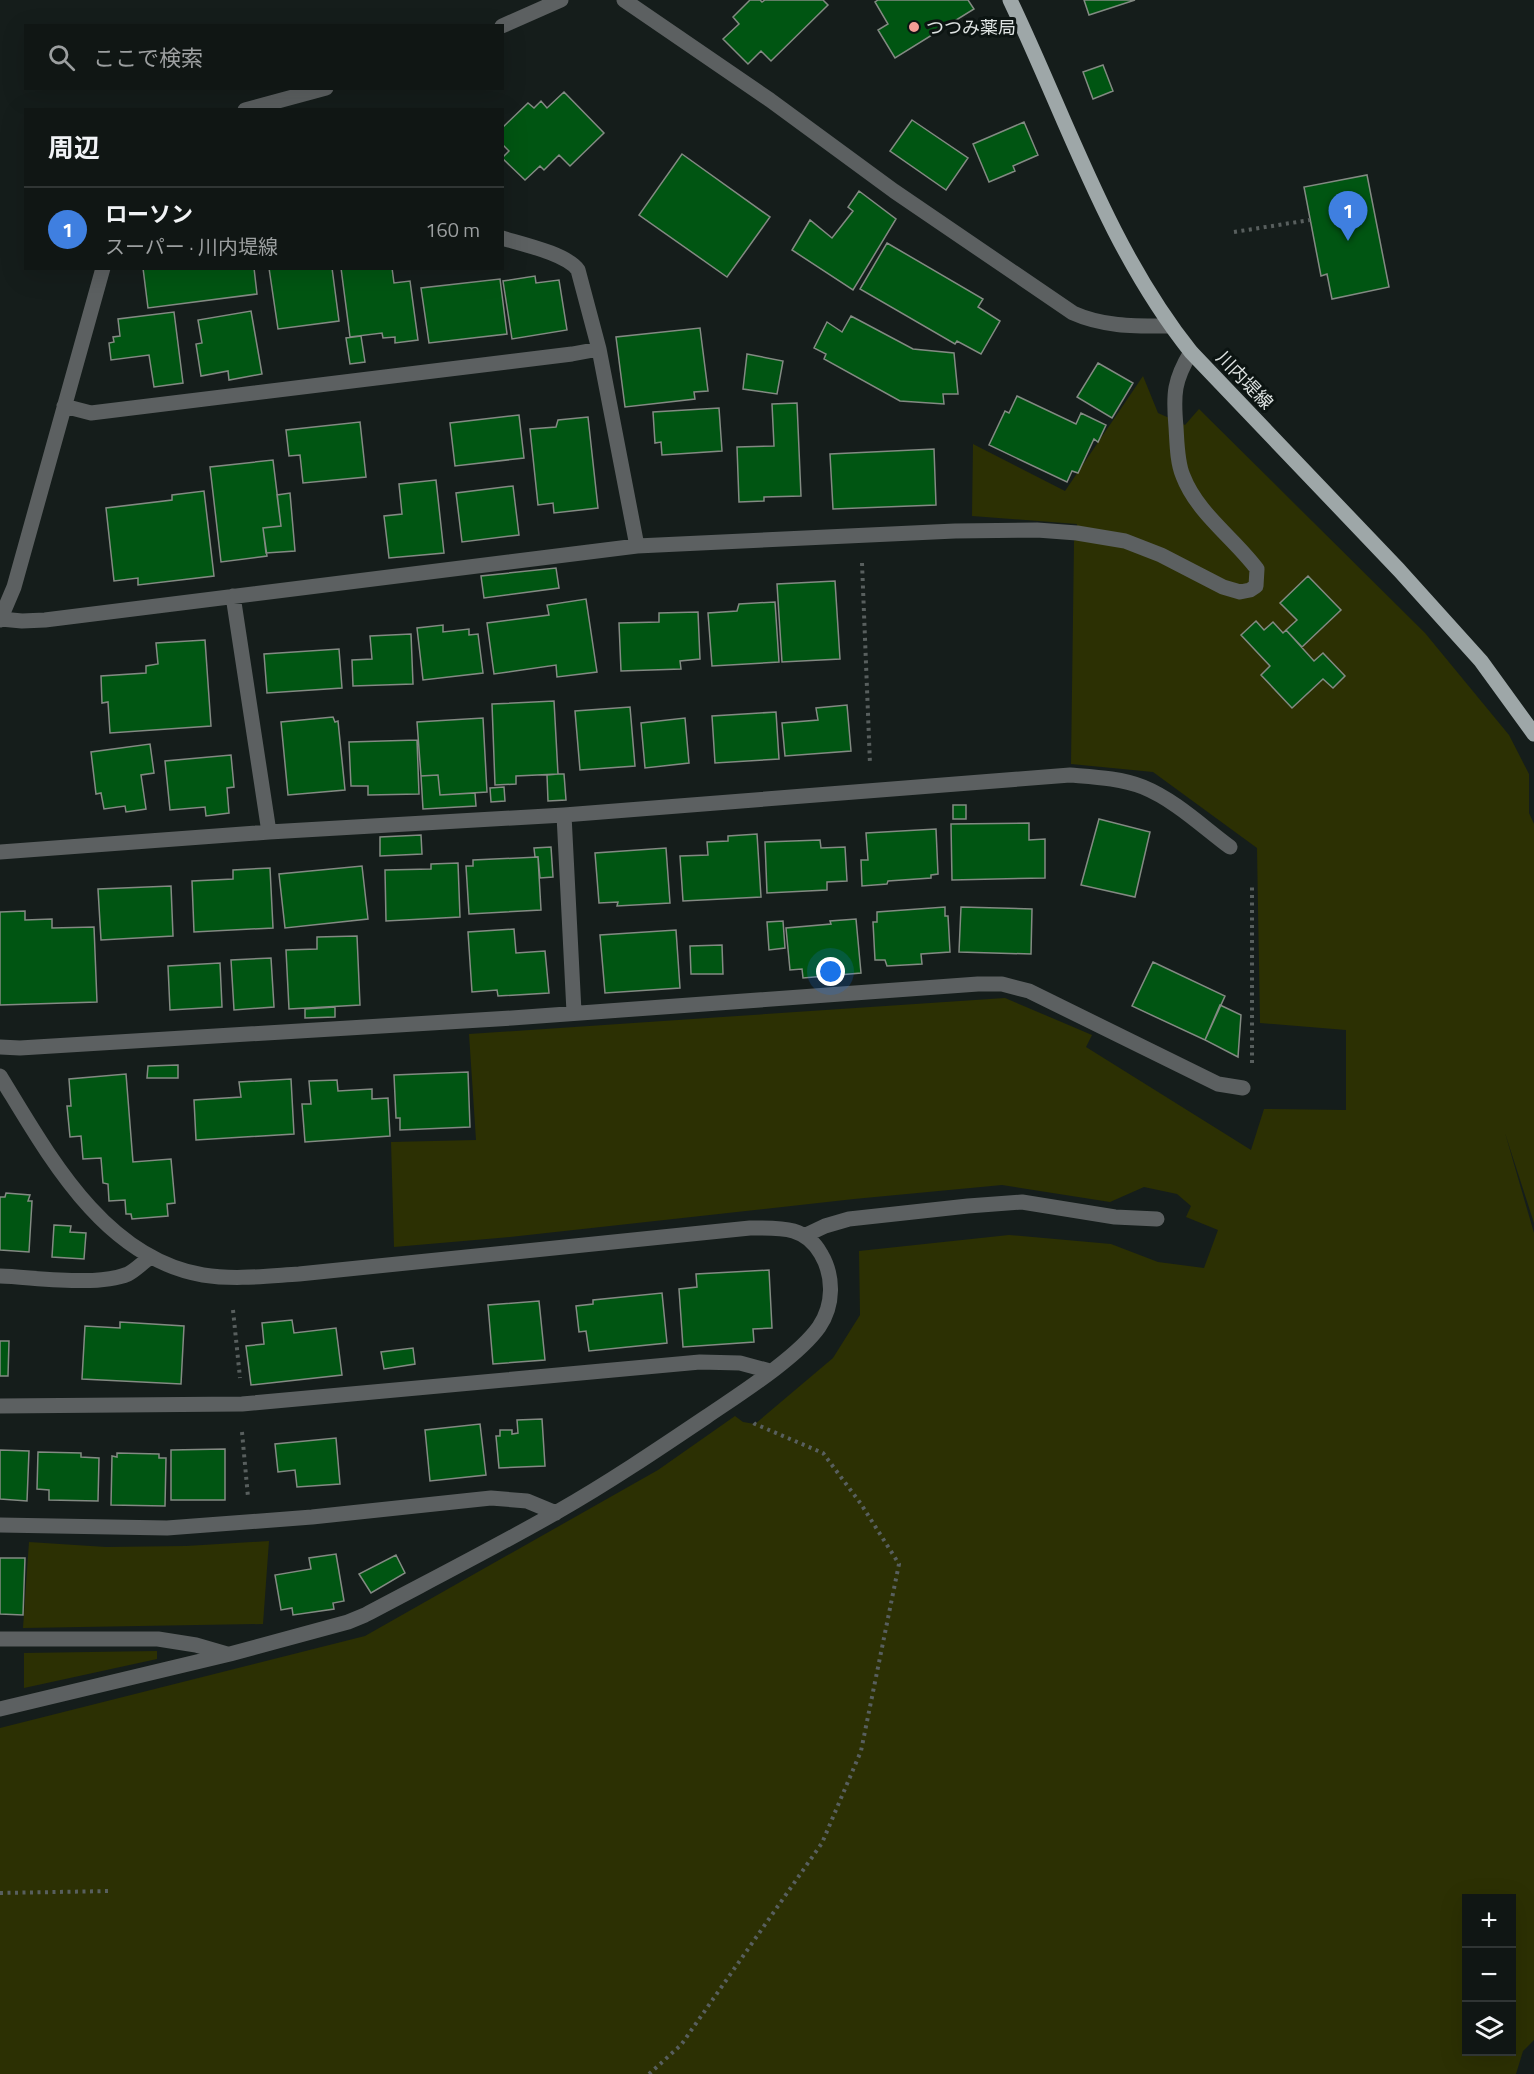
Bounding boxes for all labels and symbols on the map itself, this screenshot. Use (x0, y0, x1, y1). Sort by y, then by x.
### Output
place label: つつみ薬局 (926, 14, 1016, 41)
marker: つつみ薬局 (907, 20, 921, 34)
pin: 1 (1328, 192, 1368, 241)
street label: 川内堤線 (1210, 345, 1280, 415)
your location (816, 957, 845, 986)

